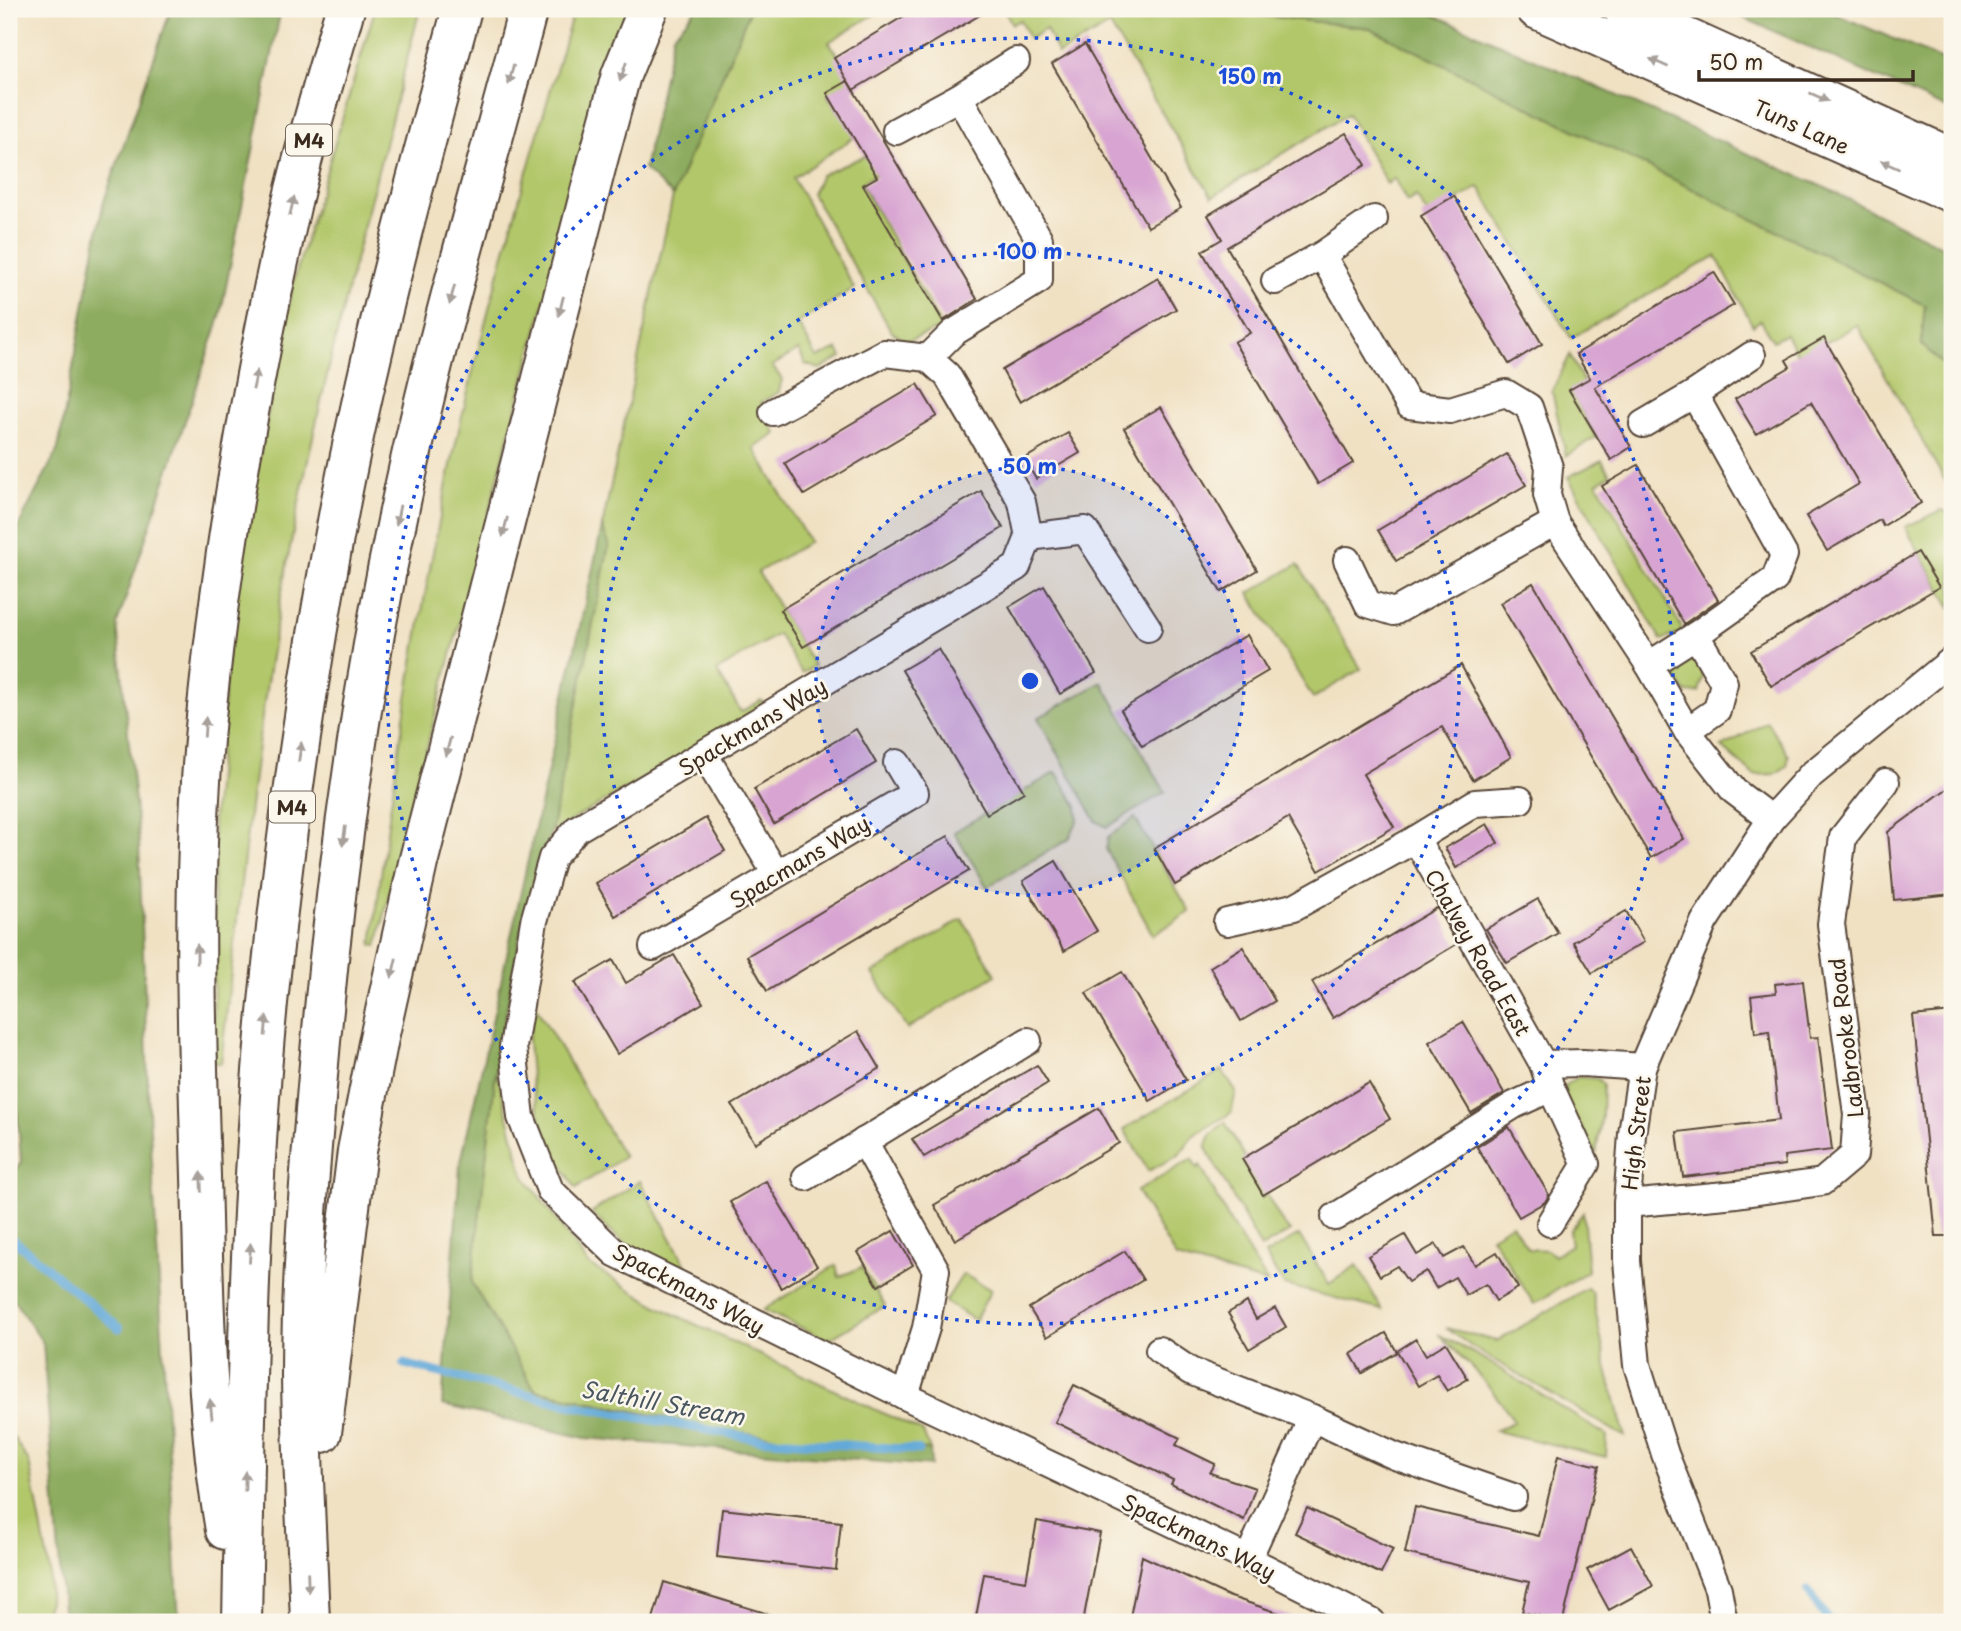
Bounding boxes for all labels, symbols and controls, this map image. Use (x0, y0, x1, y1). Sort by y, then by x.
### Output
scale bar (1699, 38, 1912, 82)
text: 50 m (1709, 45, 1763, 77)
one-way arrow (1649, 57, 1670, 68)
text: 150 m (1218, 59, 1282, 91)
one-way arrow (617, 62, 628, 83)
one-way arrow (505, 64, 516, 86)
street label: Tuns Lane (1749, 91, 1855, 161)
one-way arrow (1808, 92, 1829, 103)
road number: M4 (286, 124, 332, 156)
one-way arrow (1880, 159, 1900, 171)
one-way arrow (286, 195, 297, 217)
text: 100 m (997, 234, 1063, 266)
one-way arrow (446, 284, 457, 306)
one-way arrow (555, 295, 566, 317)
one-way arrow (250, 369, 261, 391)
text: 50 m (1003, 449, 1057, 481)
one-way arrow (392, 505, 403, 527)
one-way arrow (499, 516, 510, 538)
street label: Spackmans Way (672, 669, 832, 783)
centre of rings (1018, 669, 1042, 693)
one-way arrow (200, 716, 211, 738)
one-way arrow (442, 736, 453, 758)
one-way arrow (295, 741, 306, 763)
road number: M4 (269, 792, 315, 822)
street label: Spacmans Way (723, 806, 875, 916)
one-way arrow (338, 826, 349, 848)
street label: Chalvey Road East (1418, 862, 1540, 1042)
one-way arrow (191, 943, 203, 965)
street label: Ladbrooke Road (1819, 956, 1871, 1120)
one-way arrow (389, 957, 400, 979)
one-way arrow (261, 1015, 272, 1037)
street label: High Street (1612, 1074, 1658, 1192)
one-way arrow (195, 1171, 207, 1193)
street label: Spackmans Way (607, 1234, 771, 1342)
one-way arrow (245, 1242, 256, 1264)
water label: Salthill Stream (579, 1370, 748, 1434)
one-way arrow (205, 1398, 216, 1420)
one-way arrow (239, 1469, 250, 1491)
street label: Spackmans Way (1116, 1485, 1282, 1587)
one-way arrow (303, 1571, 314, 1593)

